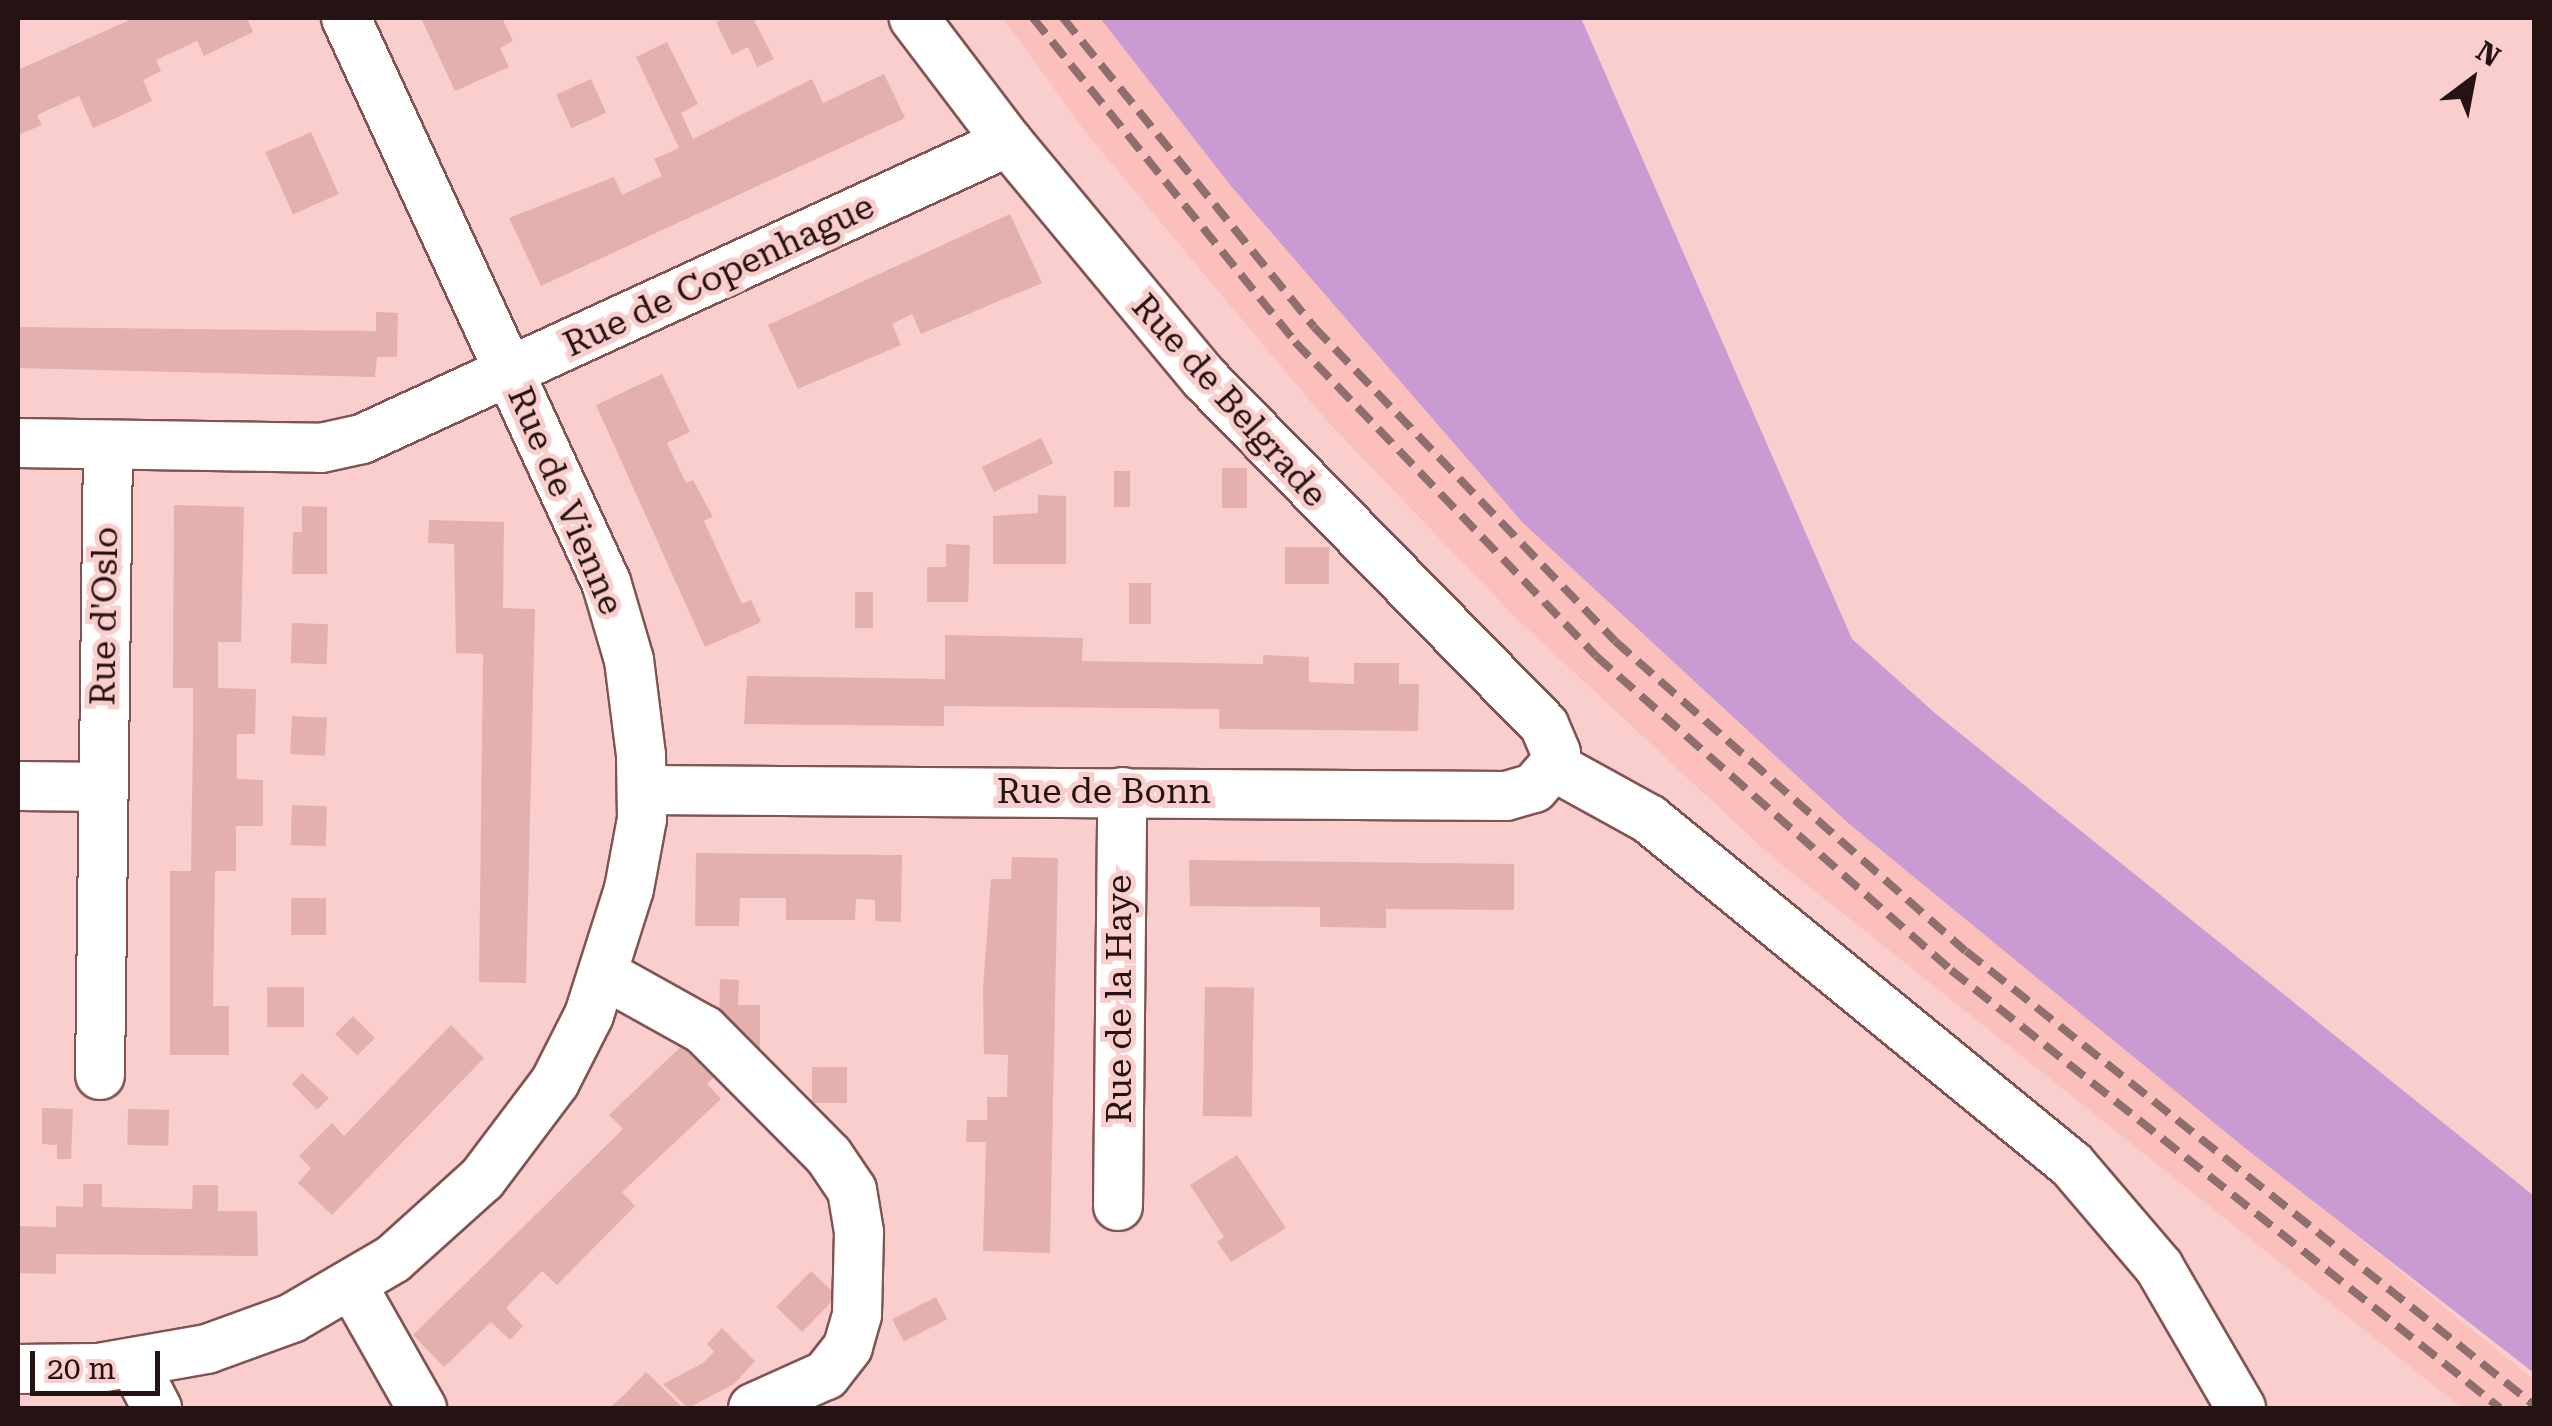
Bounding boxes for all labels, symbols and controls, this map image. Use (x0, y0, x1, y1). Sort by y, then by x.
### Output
north arrow (2422, 30, 2522, 130)
text: N (2470, 34, 2506, 74)
street label: Rue de Copenhague (557, 186, 881, 366)
street label: Rue de Belgrade (1123, 286, 1335, 516)
street label: Rue de Vienne (498, 381, 632, 621)
street label: Rue d'Oslo (82, 526, 128, 706)
street label: Rue de Bonn (997, 771, 1211, 813)
street label: Rue de la Haye (1099, 875, 1141, 1123)
scale bar (35, 1331, 165, 1393)
text: 20 m (47, 1351, 116, 1386)

